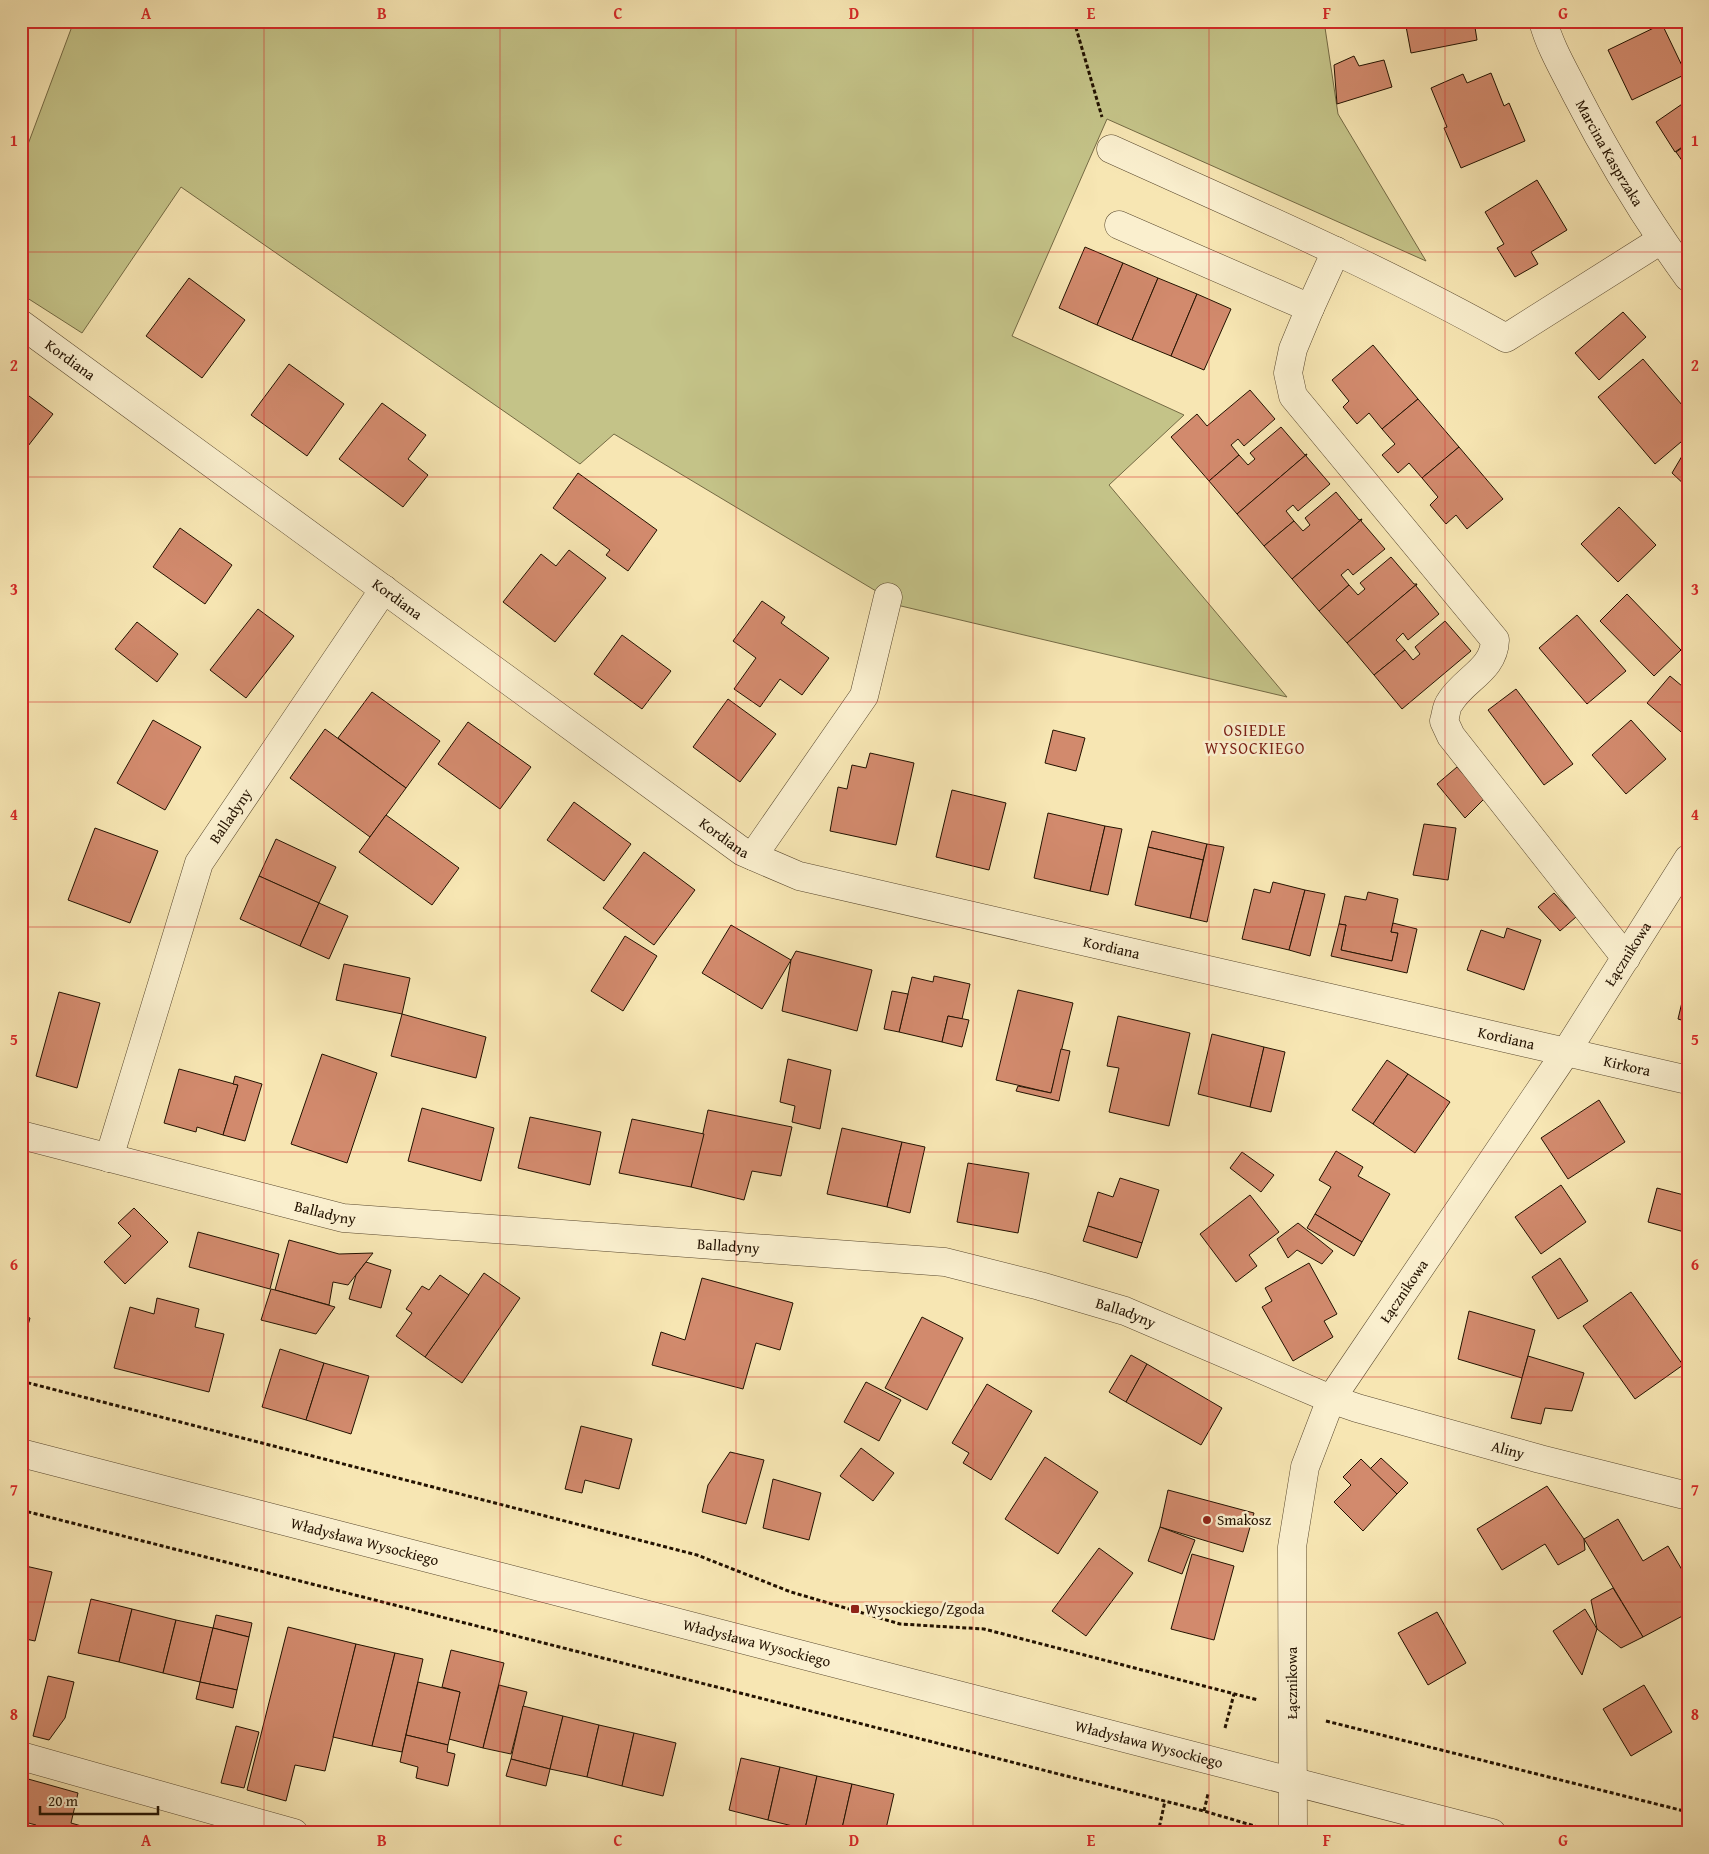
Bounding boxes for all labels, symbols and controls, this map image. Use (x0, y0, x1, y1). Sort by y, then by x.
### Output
text: A (141, 1, 152, 25)
text: B (377, 1, 387, 25)
text: C (613, 1, 623, 25)
text: D (849, 1, 859, 25)
text: E (1087, 1, 1096, 25)
text: F (1323, 1, 1331, 25)
text: G (1558, 1, 1568, 25)
street label: Marcina Kasprzaka (1571, 96, 1649, 210)
text: 1 (10, 128, 18, 152)
text: 1 (1691, 128, 1699, 152)
street label: Kordiana (41, 334, 100, 385)
text: 2 (10, 353, 18, 377)
text: 2 (1691, 353, 1699, 377)
street label: Kordiana (368, 573, 427, 624)
text: 3 (10, 577, 18, 601)
text: 3 (1691, 577, 1699, 601)
district label: OSIEDLE WYSOCKIEGO (1205, 718, 1305, 760)
street label: Balladyny (204, 784, 257, 848)
text: 4 (10, 802, 18, 826)
text: 4 (1691, 802, 1699, 826)
street label: Kordiana (695, 812, 752, 863)
street label: Łącznikowa (1599, 917, 1656, 990)
street label: Kordiana (1081, 931, 1142, 964)
street label: Kordiana (1476, 1021, 1537, 1054)
text: 5 (10, 1027, 18, 1051)
text: 5 (1691, 1027, 1699, 1051)
street label: Kirkora (1602, 1050, 1653, 1081)
street label: Balladyny (292, 1195, 357, 1229)
street label: Balladyny (697, 1233, 761, 1258)
text: 6 (10, 1252, 18, 1276)
text: 6 (1691, 1252, 1699, 1276)
street label: Łącznikowa (1375, 1255, 1433, 1327)
street label: Balladyny (1093, 1292, 1160, 1333)
street label: Aliny (1489, 1435, 1528, 1464)
text: 7 (10, 1477, 18, 1501)
text: 7 (1691, 1477, 1699, 1501)
place label: Smakosz (1217, 1509, 1272, 1530)
street label: Władysława Wysockiego (289, 1512, 441, 1571)
marker: Smakosz (1201, 1514, 1213, 1526)
place label: Wysockiego/Zgoda (865, 1598, 984, 1619)
marker: Wysockiego/Zgoda (849, 1603, 861, 1615)
street label: Władysława Wysockiego (681, 1613, 834, 1672)
street label: Łącznikowa (1281, 1647, 1302, 1719)
text: 8 (10, 1702, 18, 1726)
text: 8 (1691, 1702, 1699, 1726)
street label: Władysława Wysockiego (1073, 1715, 1226, 1773)
scale bar (40, 1784, 158, 1816)
text: 20 m (48, 1790, 79, 1811)
text: A (141, 1828, 152, 1852)
text: B (377, 1828, 387, 1852)
text: C (613, 1828, 623, 1852)
text: D (849, 1828, 859, 1852)
text: E (1087, 1828, 1096, 1852)
text: F (1323, 1828, 1331, 1852)
text: G (1558, 1828, 1568, 1852)

